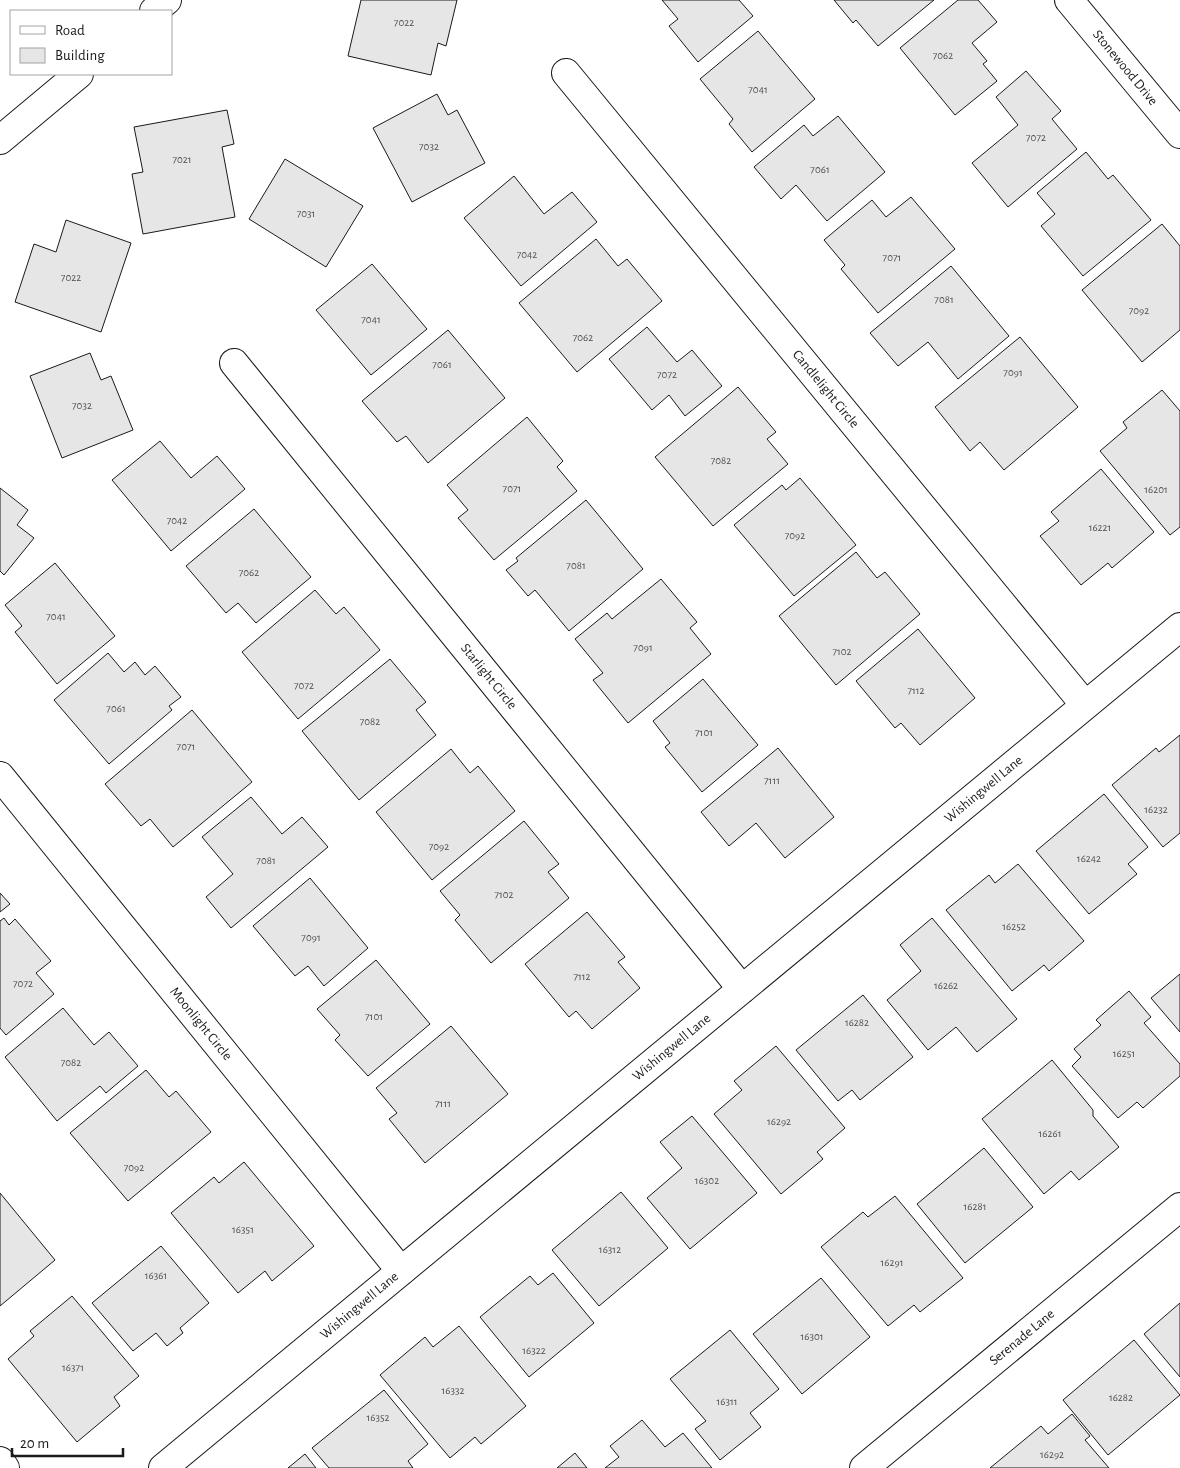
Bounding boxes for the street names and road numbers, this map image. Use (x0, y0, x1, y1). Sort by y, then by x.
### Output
street label: Stonewood Drive (1090, 27, 1160, 108)
street label: Candlelight Circle (790, 347, 862, 431)
street label: Starlight Circle (458, 641, 519, 712)
street label: Wishingwell Lane (942, 753, 1025, 825)
street label: Moonlight Circle (167, 985, 235, 1063)
street label: Wishingwell Lane (630, 1011, 713, 1084)
street label: Wishingwell Lane (318, 1269, 401, 1342)
street label: Serenade Lane (987, 1307, 1057, 1368)

